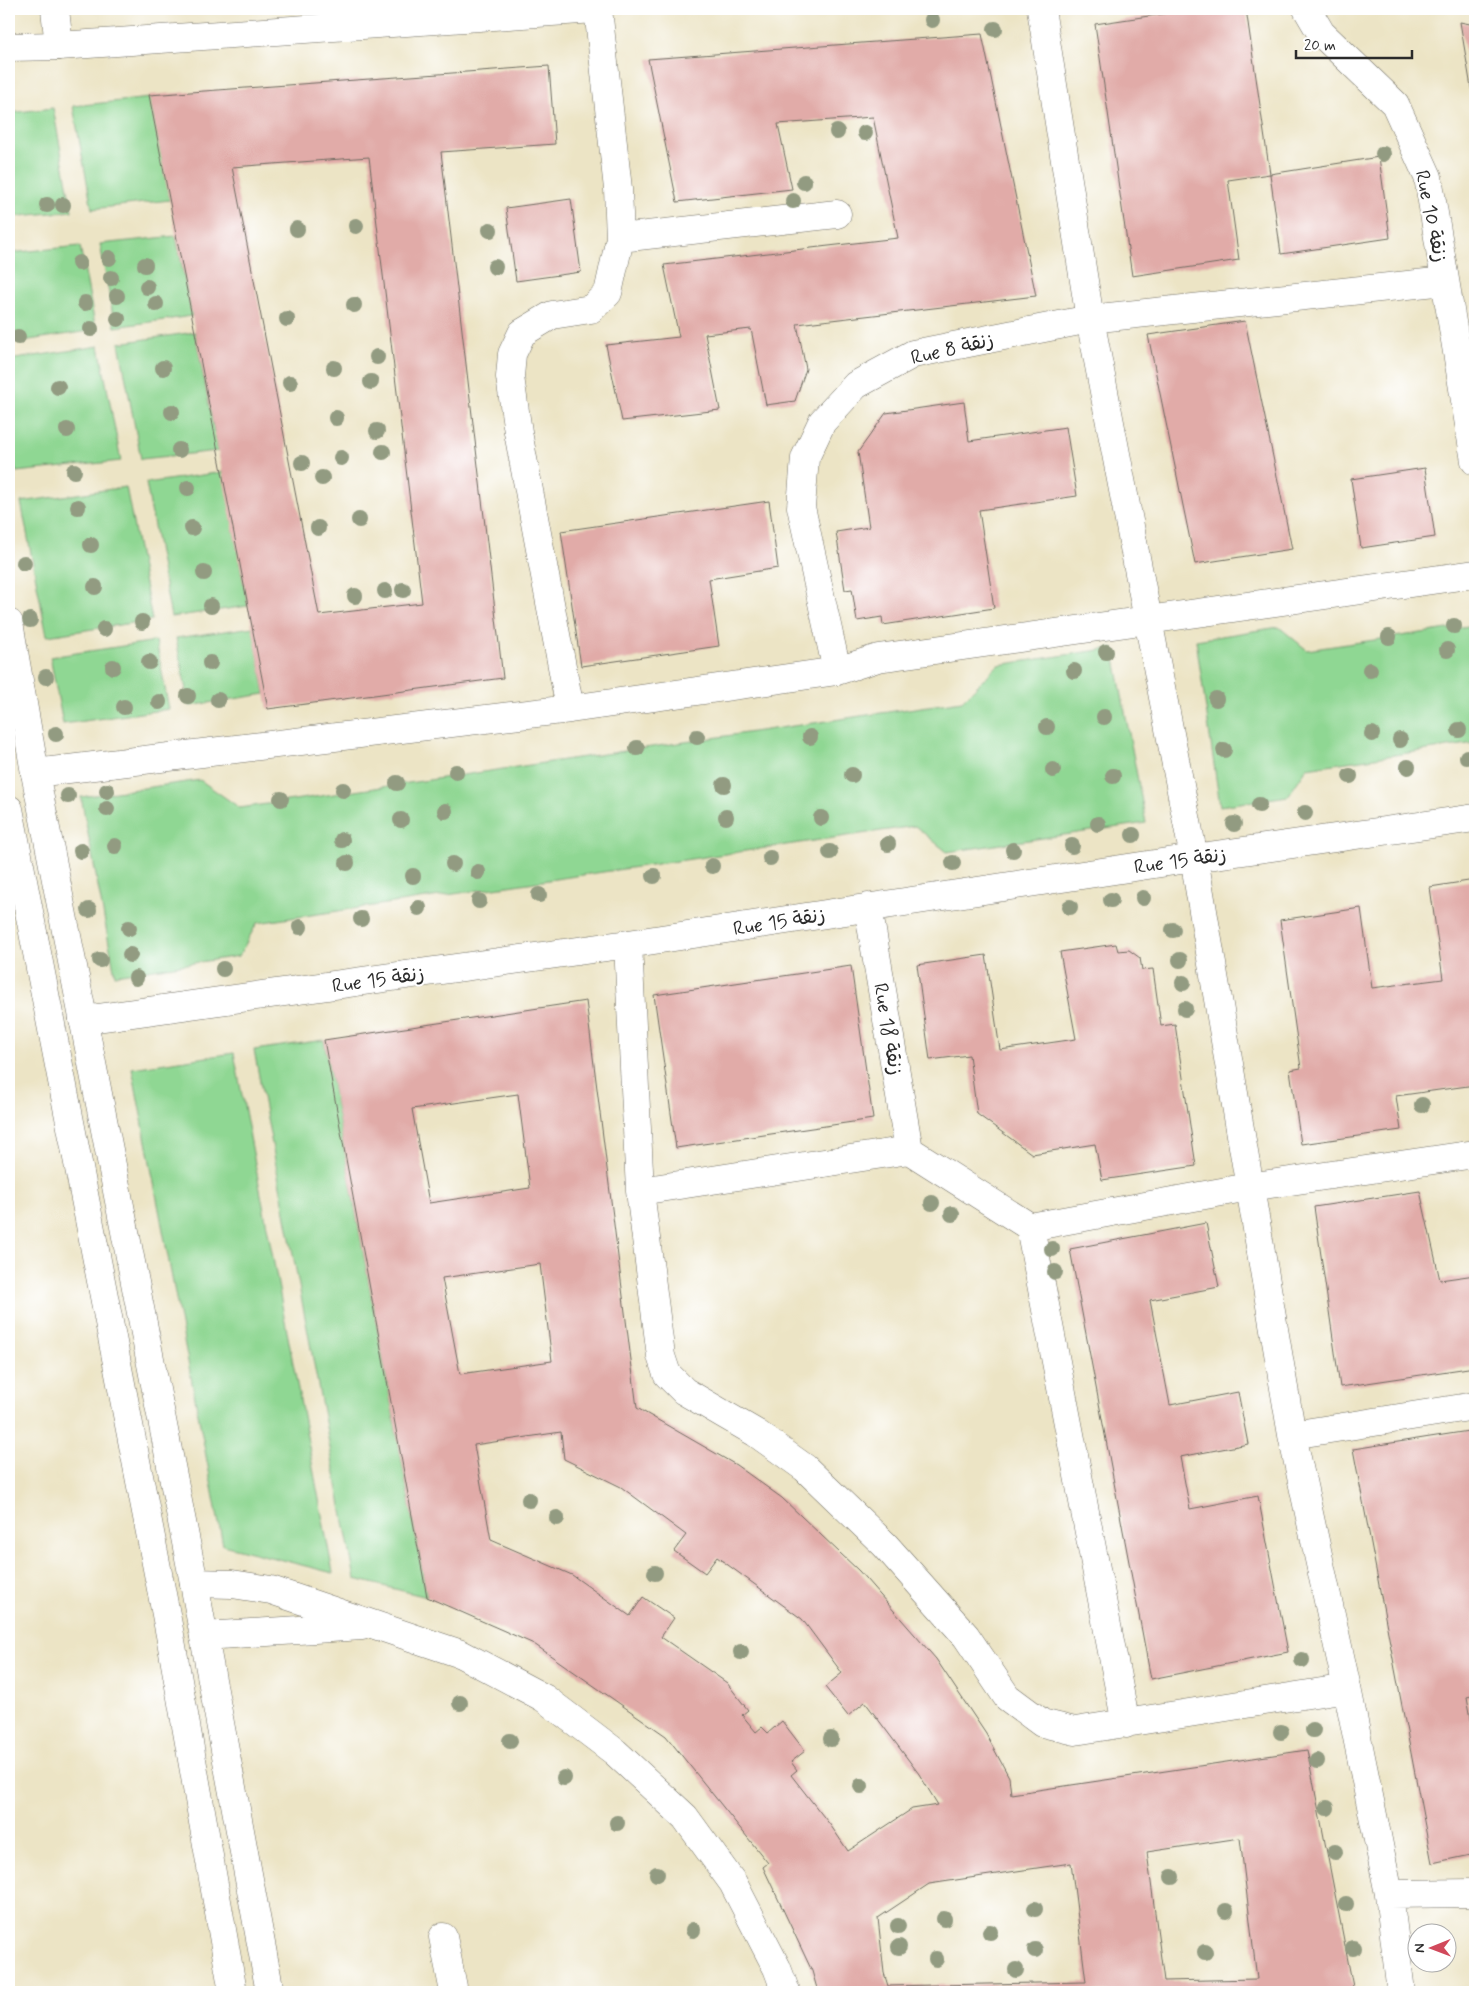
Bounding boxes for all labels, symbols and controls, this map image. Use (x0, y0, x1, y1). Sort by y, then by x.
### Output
scale bar (1296, 28, 1413, 60)
text: 20 m (1304, 36, 1336, 56)
street label: Rue 10 زنقة (1408, 168, 1453, 265)
street label: Rue 8 زنقة (908, 327, 997, 372)
street label: Rue 15 زنقة (1132, 842, 1228, 881)
street label: Rue 15 زنقة (731, 902, 827, 943)
street label: Rue 15 زنقة (330, 961, 426, 1000)
street label: Rue 18 زنقة (866, 981, 909, 1077)
north arrow (1406, 1924, 1456, 1974)
text: N (1411, 1943, 1429, 1953)

